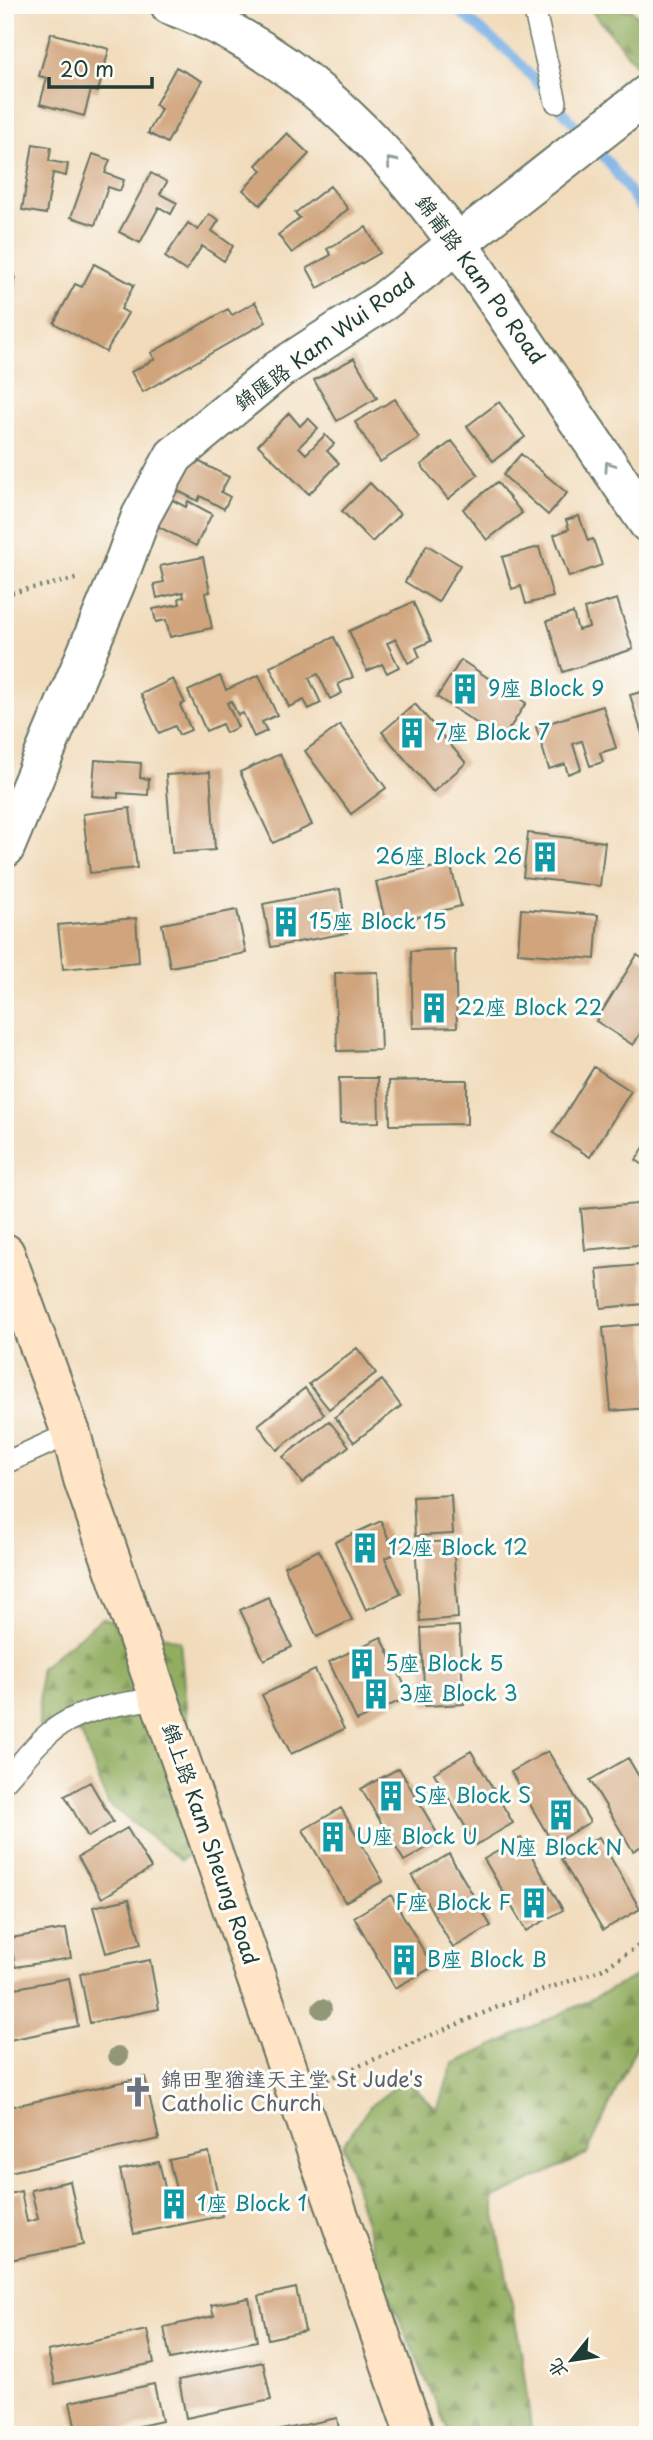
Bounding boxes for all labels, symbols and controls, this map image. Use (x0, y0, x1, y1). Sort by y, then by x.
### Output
scale bar (49, 46, 152, 90)
text: 20 m (60, 52, 114, 84)
one-way arrow (387, 157, 400, 170)
street label: 錦莆路 Kam Po Road (409, 187, 554, 370)
street label: 錦匯路 Kam Wui Road (227, 264, 421, 417)
one-way arrow (605, 461, 618, 474)
place label: 9座 Block 9 (488, 671, 604, 703)
building icon: 9座 Block 9 (448, 672, 482, 706)
place label: 7座 Block 7 (435, 715, 550, 747)
building icon: 7座 Block 7 (395, 716, 429, 750)
place label: 26座 Block 26 (376, 839, 522, 871)
building icon: 26座 Block 26 (528, 840, 562, 874)
place label: 15座 Block 15 (309, 904, 447, 936)
building icon: 15座 Block 15 (269, 905, 303, 939)
place label: 22座 Block 22 (457, 990, 602, 1022)
building icon: 22座 Block 22 (417, 991, 451, 1025)
place label: 12座 Block 12 (388, 1530, 528, 1562)
building icon: 12座 Block 12 (348, 1531, 382, 1565)
place label: 5座 Block 5 (385, 1646, 503, 1678)
building icon: 5座 Block 5 (345, 1647, 379, 1681)
place label: 3座 Block 3 (399, 1676, 518, 1708)
building icon: 3座 Block 3 (359, 1677, 393, 1711)
street label: 錦上路 Kam Sheung Road (155, 1718, 268, 1969)
place label: S座 Block S (414, 1778, 531, 1810)
building icon: S座 Block S (374, 1779, 408, 1813)
building icon: N座 Block N (544, 1798, 578, 1832)
place label: U座 Block U (356, 1819, 478, 1851)
building icon: U座 Block U (316, 1820, 350, 1854)
place label: N座 Block N (500, 1830, 623, 1862)
place label: F座 Block F (395, 1885, 511, 1917)
building icon: F座 Block F (517, 1886, 551, 1920)
place label: B座 Block B (427, 1942, 547, 1974)
building icon: B座 Block B (387, 1943, 421, 1977)
place label: 錦田聖猶達天主堂 St Jude's Catholic Church (161, 2062, 423, 2118)
church icon: 錦田聖猶達天主堂 St Jude's Catholic Church (121, 2075, 155, 2109)
place label: 1座 Block 1 (197, 2186, 307, 2218)
building icon: 1座 Block 1 (157, 2187, 191, 2221)
north arrow (538, 2324, 608, 2394)
text: 北 (540, 2354, 573, 2384)

